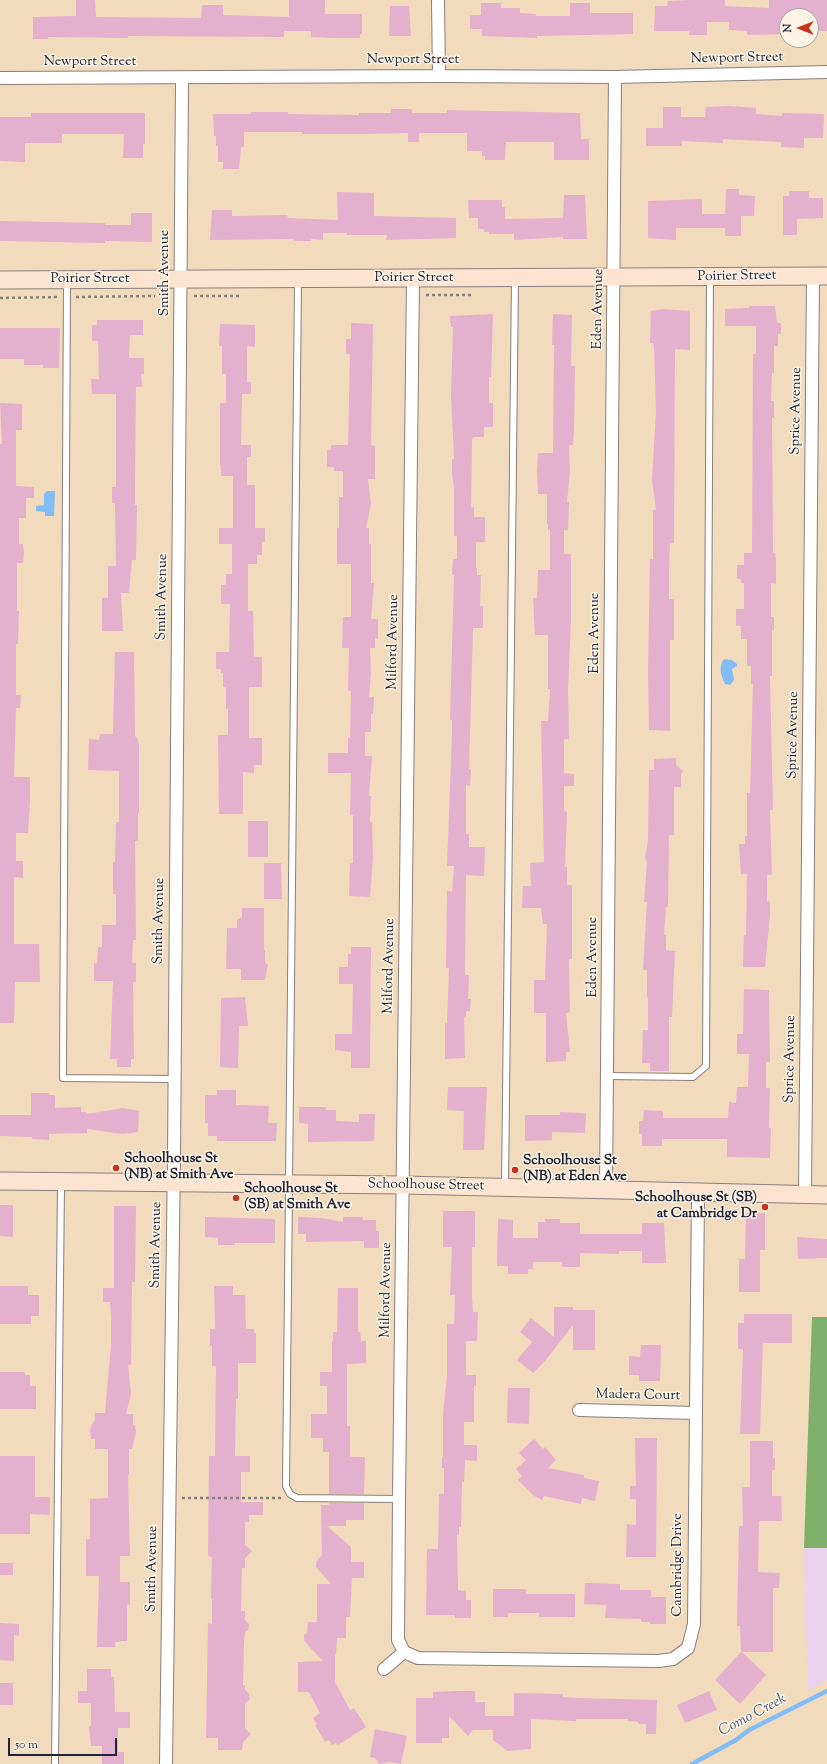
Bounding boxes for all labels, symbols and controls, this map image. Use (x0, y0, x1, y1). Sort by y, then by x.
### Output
north arrow (779, 8, 819, 48)
text: N (780, 24, 796, 32)
street label: Newport Street (691, 50, 783, 68)
street label: Newport Street (367, 53, 459, 69)
street label: Newport Street (44, 55, 136, 71)
street label: Smith Avenue (158, 230, 174, 316)
street label: Eden Avenue (590, 268, 608, 350)
street label: Poirier Street (697, 268, 777, 286)
street label: Poirier Street (375, 271, 453, 287)
street label: Poirier Street (51, 272, 129, 288)
street label: Sprice Avenue (788, 367, 806, 455)
street label: Smith Avenue (154, 554, 172, 640)
street label: Eden Avenue (588, 593, 604, 673)
street label: Milford Avenue (385, 594, 403, 690)
street label: Sprice Avenue (785, 691, 803, 779)
street label: Smith Avenue (151, 878, 169, 964)
street label: Eden Avenue (586, 917, 602, 997)
street label: Milford Avenue (381, 918, 399, 1014)
street label: Sprice Avenue (782, 1015, 800, 1103)
place label: Schoolhouse St (NB) at Smith Ave (124, 1152, 234, 1184)
place label: Schoolhouse St (NB) at Eden Ave (523, 1154, 627, 1186)
marker: Schoolhouse St (NB) at Smith Ave (111, 1163, 121, 1173)
marker: Schoolhouse St (NB) at Eden Ave (510, 1165, 520, 1175)
street label: Schoolhouse Street (367, 1177, 485, 1195)
place label: Schoolhouse St (SB) at Smith Ave (244, 1182, 350, 1214)
place label: Schoolhouse St (SB) at Cambridge Dr (635, 1191, 757, 1224)
marker: Schoolhouse St (SB) at Smith Ave (231, 1193, 241, 1203)
street label: Smith Avenue (148, 1202, 166, 1288)
marker: Schoolhouse St (SB) at Cambridge Dr (760, 1202, 770, 1212)
street label: Milford Avenue (378, 1242, 396, 1338)
street label: Madera Court (595, 1387, 681, 1405)
street label: Cambridge Drive (671, 1513, 687, 1617)
street label: Smith Avenue (144, 1526, 162, 1612)
water label: Como Creek (716, 1691, 790, 1741)
scale bar (10, 1730, 119, 1756)
text: 50 m (15, 1736, 38, 1754)

